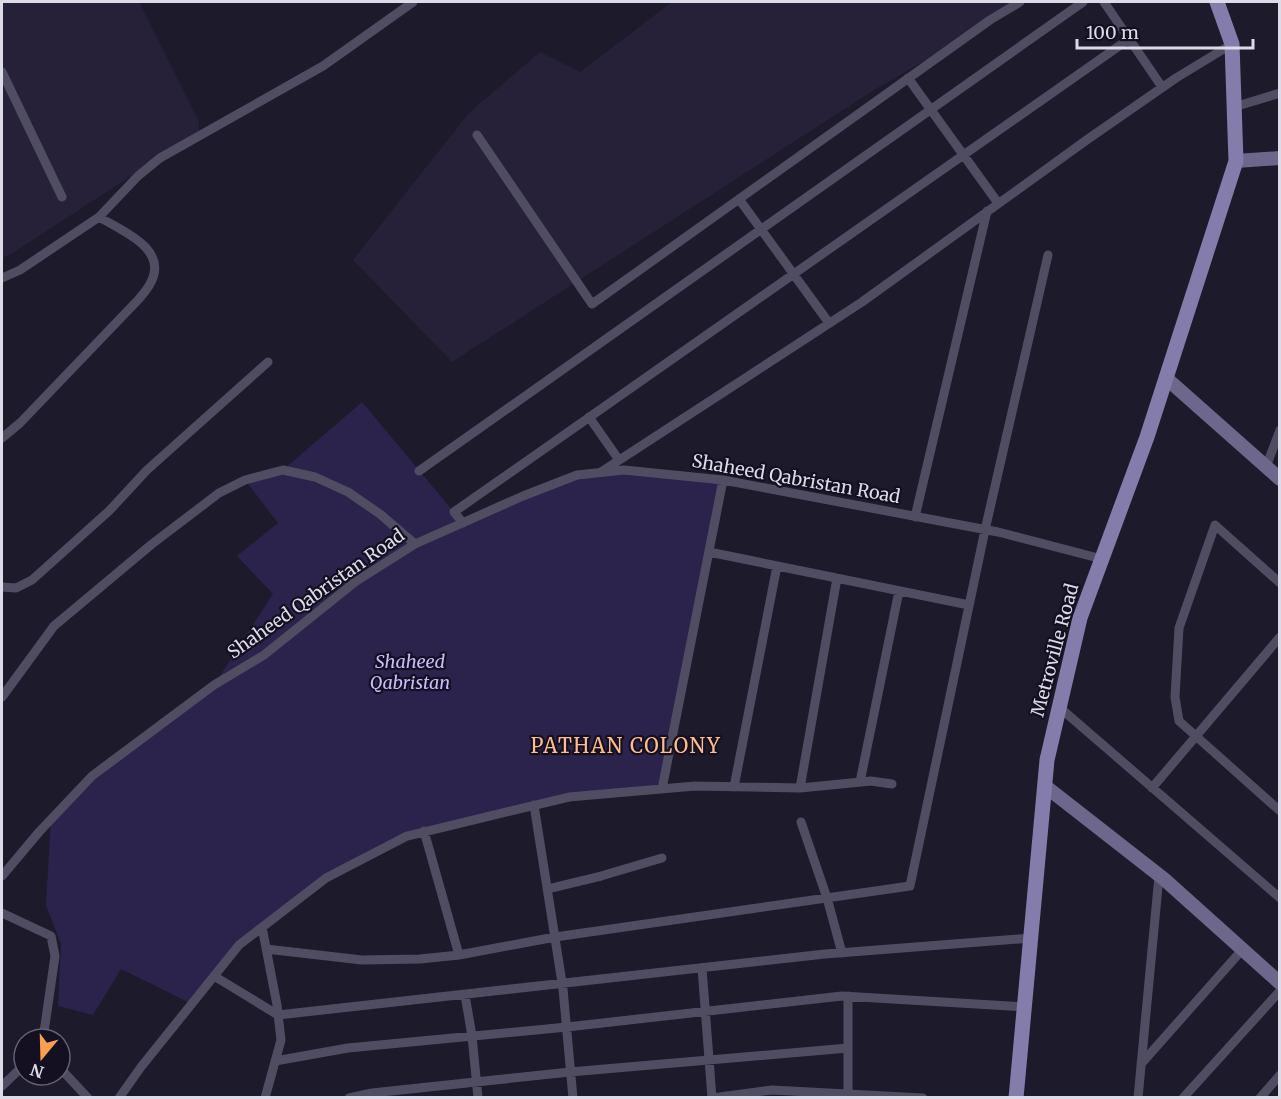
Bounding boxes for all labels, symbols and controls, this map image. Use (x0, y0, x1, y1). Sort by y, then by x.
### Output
scale bar (1077, 12, 1252, 50)
text: 100 m (1086, 21, 1139, 44)
street label: Shaheed Qabristan Road (690, 449, 902, 508)
street label: Shaheed Qabristan Road (223, 523, 409, 664)
street label: Metroville Road (1026, 581, 1083, 719)
park label: Shaheed Qabristan (370, 650, 450, 694)
district label: PATHAN COLONY (531, 733, 721, 758)
north arrow (12, 1027, 72, 1087)
text: N (28, 1060, 46, 1083)

